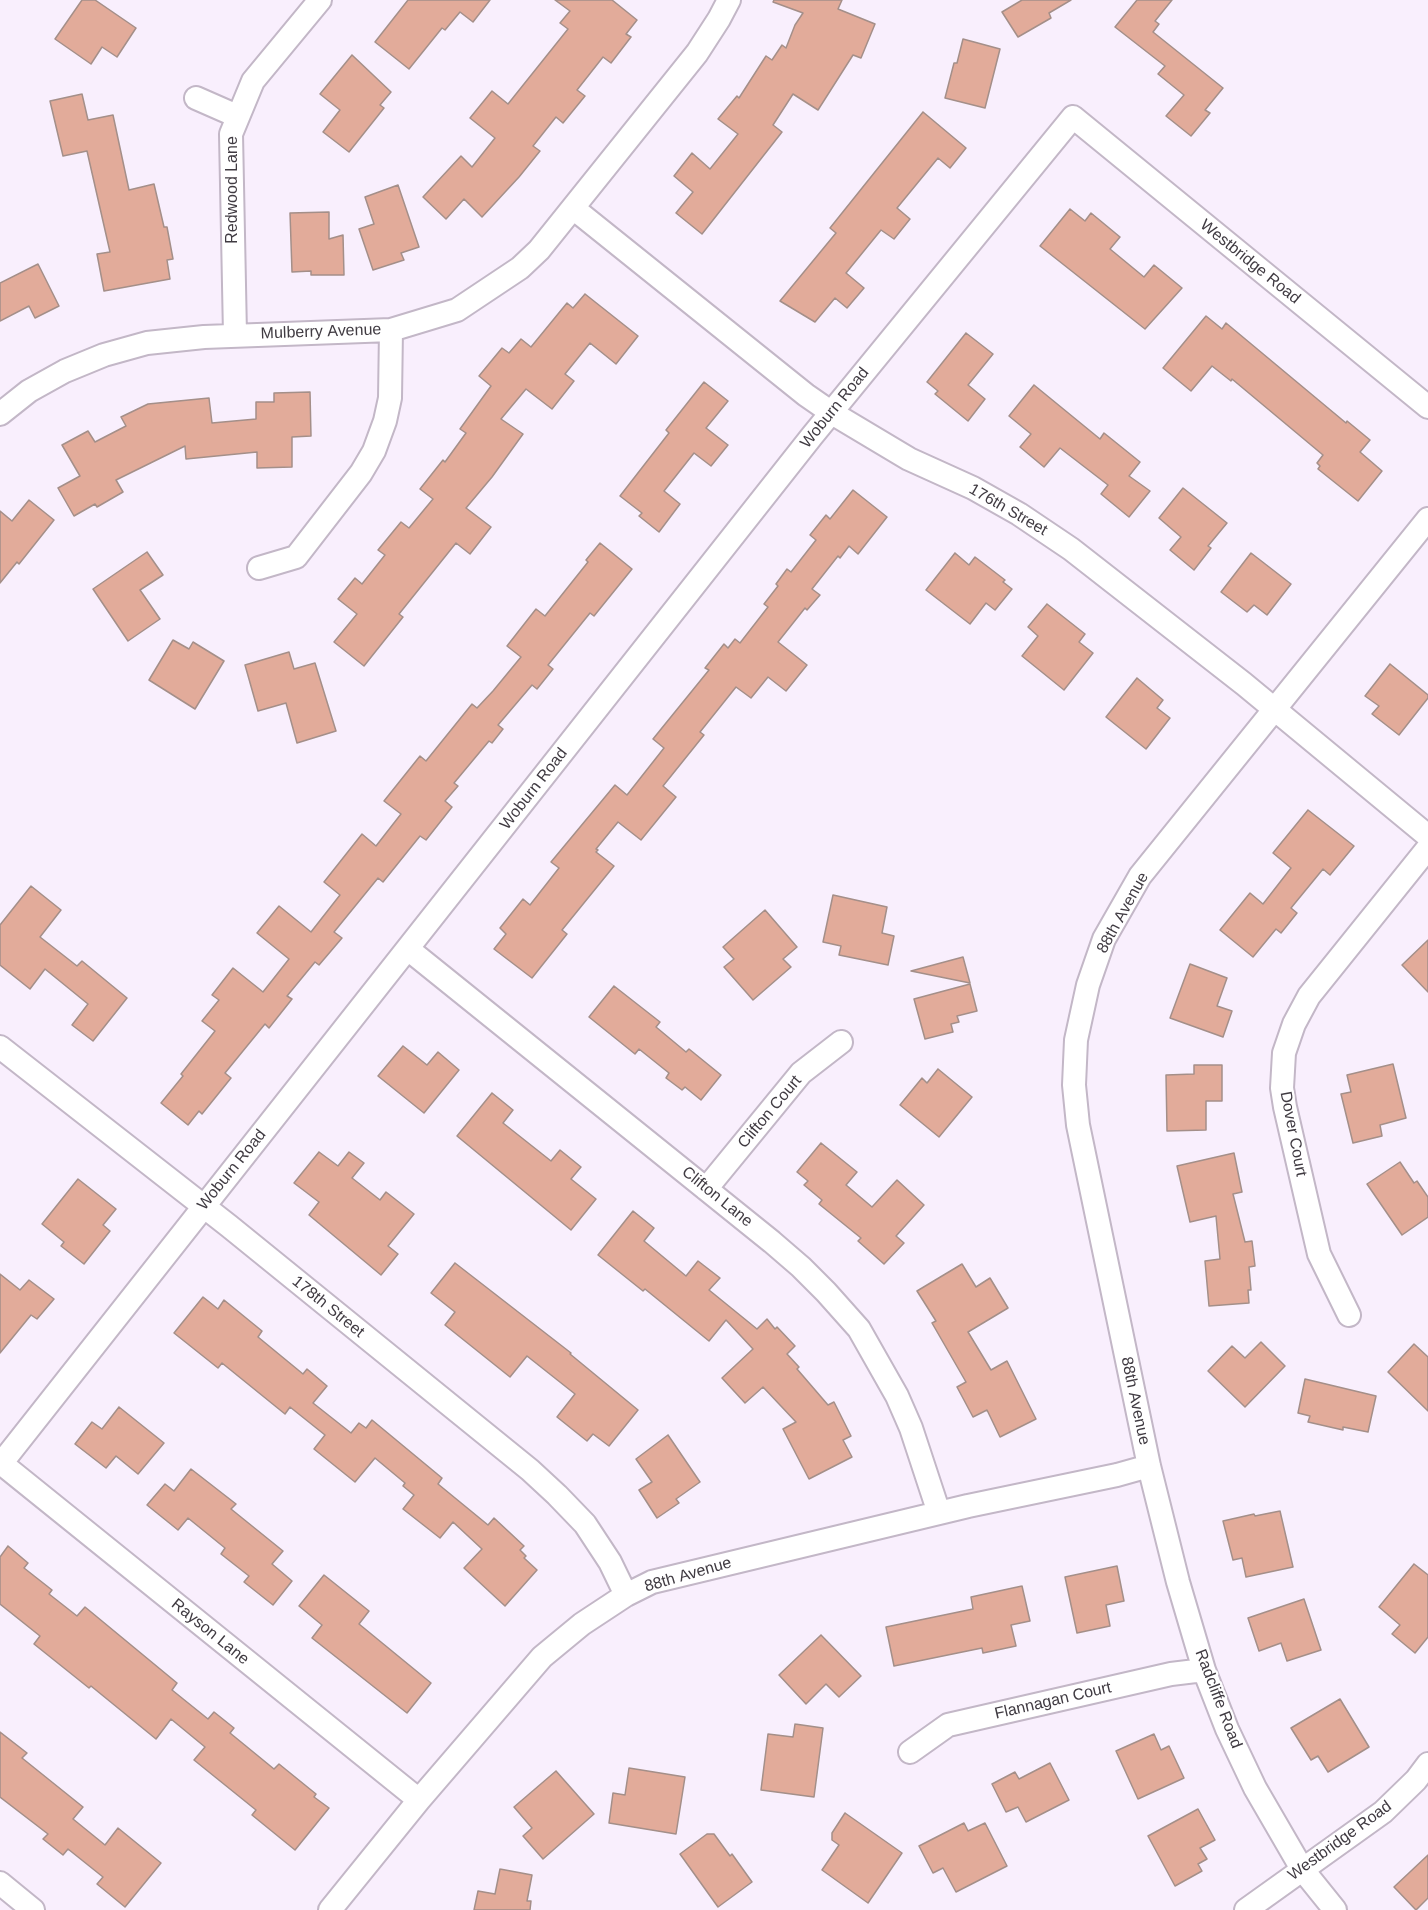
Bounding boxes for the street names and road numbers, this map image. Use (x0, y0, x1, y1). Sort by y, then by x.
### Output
street label: Redwood Lane (223, 136, 243, 244)
street label: Westbridge Road (1196, 216, 1304, 308)
street label: Mulberry Avenue (260, 320, 382, 344)
street label: Woburn Road (797, 364, 873, 452)
street label: 176th Street (965, 480, 1051, 540)
street label: Woburn Road (496, 744, 572, 834)
street label: 88th Avenue (1093, 869, 1153, 957)
street label: Clifton Court (734, 1072, 806, 1152)
street label: Dover Court (1275, 1090, 1311, 1178)
street label: Woburn Road (194, 1126, 270, 1214)
street label: Clifton Lane (678, 1163, 756, 1231)
street label: 178th Street (288, 1272, 368, 1342)
street label: 88th Avenue (1116, 1355, 1154, 1447)
street label: 88th Avenue (642, 1553, 734, 1597)
street label: Rayson Lane (167, 1595, 253, 1669)
street label: Radcliffe Road (1190, 1647, 1246, 1751)
street label: Flannagan Court (993, 1678, 1113, 1724)
street label: Westbridge Road (1284, 1797, 1396, 1885)

